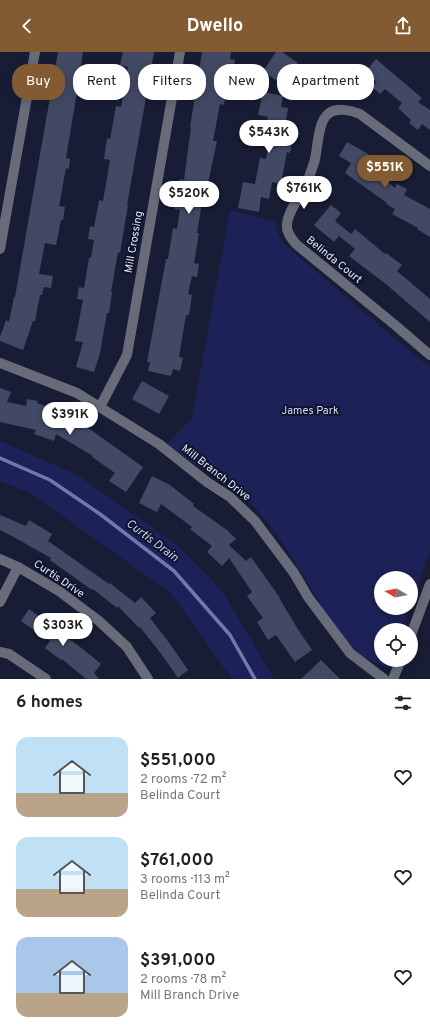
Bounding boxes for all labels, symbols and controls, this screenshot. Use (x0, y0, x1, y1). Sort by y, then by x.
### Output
icon: back (16, 15, 38, 37)
text: Dwello (187, 15, 243, 38)
icon: share (392, 15, 414, 37)
chip: Buy (12, 64, 65, 100)
chip: Rent (73, 64, 130, 100)
chip: Filters (138, 64, 206, 100)
chip: New (214, 64, 269, 100)
chip: Apartment (277, 64, 374, 100)
pin: $543K (241, 120, 297, 154)
text: $543K (248, 125, 290, 141)
pin: $551K (357, 155, 413, 189)
text: $551K (366, 160, 404, 176)
pin: $761K (276, 176, 332, 210)
pin: $520K (161, 181, 217, 215)
text: $761K (286, 181, 322, 197)
text: $520K (168, 186, 210, 202)
street label: Mill Crossing (122, 210, 146, 274)
street label: Belinda Court (303, 233, 365, 287)
pin: $391K (42, 402, 98, 436)
park label: James Park (281, 404, 339, 418)
text: $391K (51, 407, 89, 423)
street label: Mill Branch Drive (179, 442, 253, 504)
water label: Curtis Drain (123, 516, 182, 566)
street label: Curtis Drive (31, 557, 87, 601)
north arrow (374, 571, 418, 615)
map controls (374, 571, 418, 667)
pin: $303K (35, 613, 91, 647)
text: $303K (43, 618, 83, 634)
button: locate (374, 623, 418, 667)
text: 6 homes (16, 692, 83, 714)
icon: filters (392, 692, 414, 714)
text: $551,000 (140, 750, 216, 772)
icon: home (48, 753, 96, 801)
icon: heart (392, 766, 414, 788)
text: 2 rooms · 72 m² (140, 772, 226, 788)
text: Belinda Court (140, 788, 220, 804)
text: $761,000 (140, 850, 214, 872)
icon: home (48, 853, 96, 901)
icon: heart (392, 866, 414, 888)
text: 3 rooms · 113 m² (140, 872, 230, 888)
text: Belinda Court (140, 888, 220, 904)
text: $391,000 (140, 950, 216, 972)
icon: home (48, 953, 96, 1001)
icon: heart (392, 966, 414, 988)
text: 2 rooms · 78 m² (140, 972, 226, 988)
text: Mill Branch Drive (140, 988, 239, 1004)

